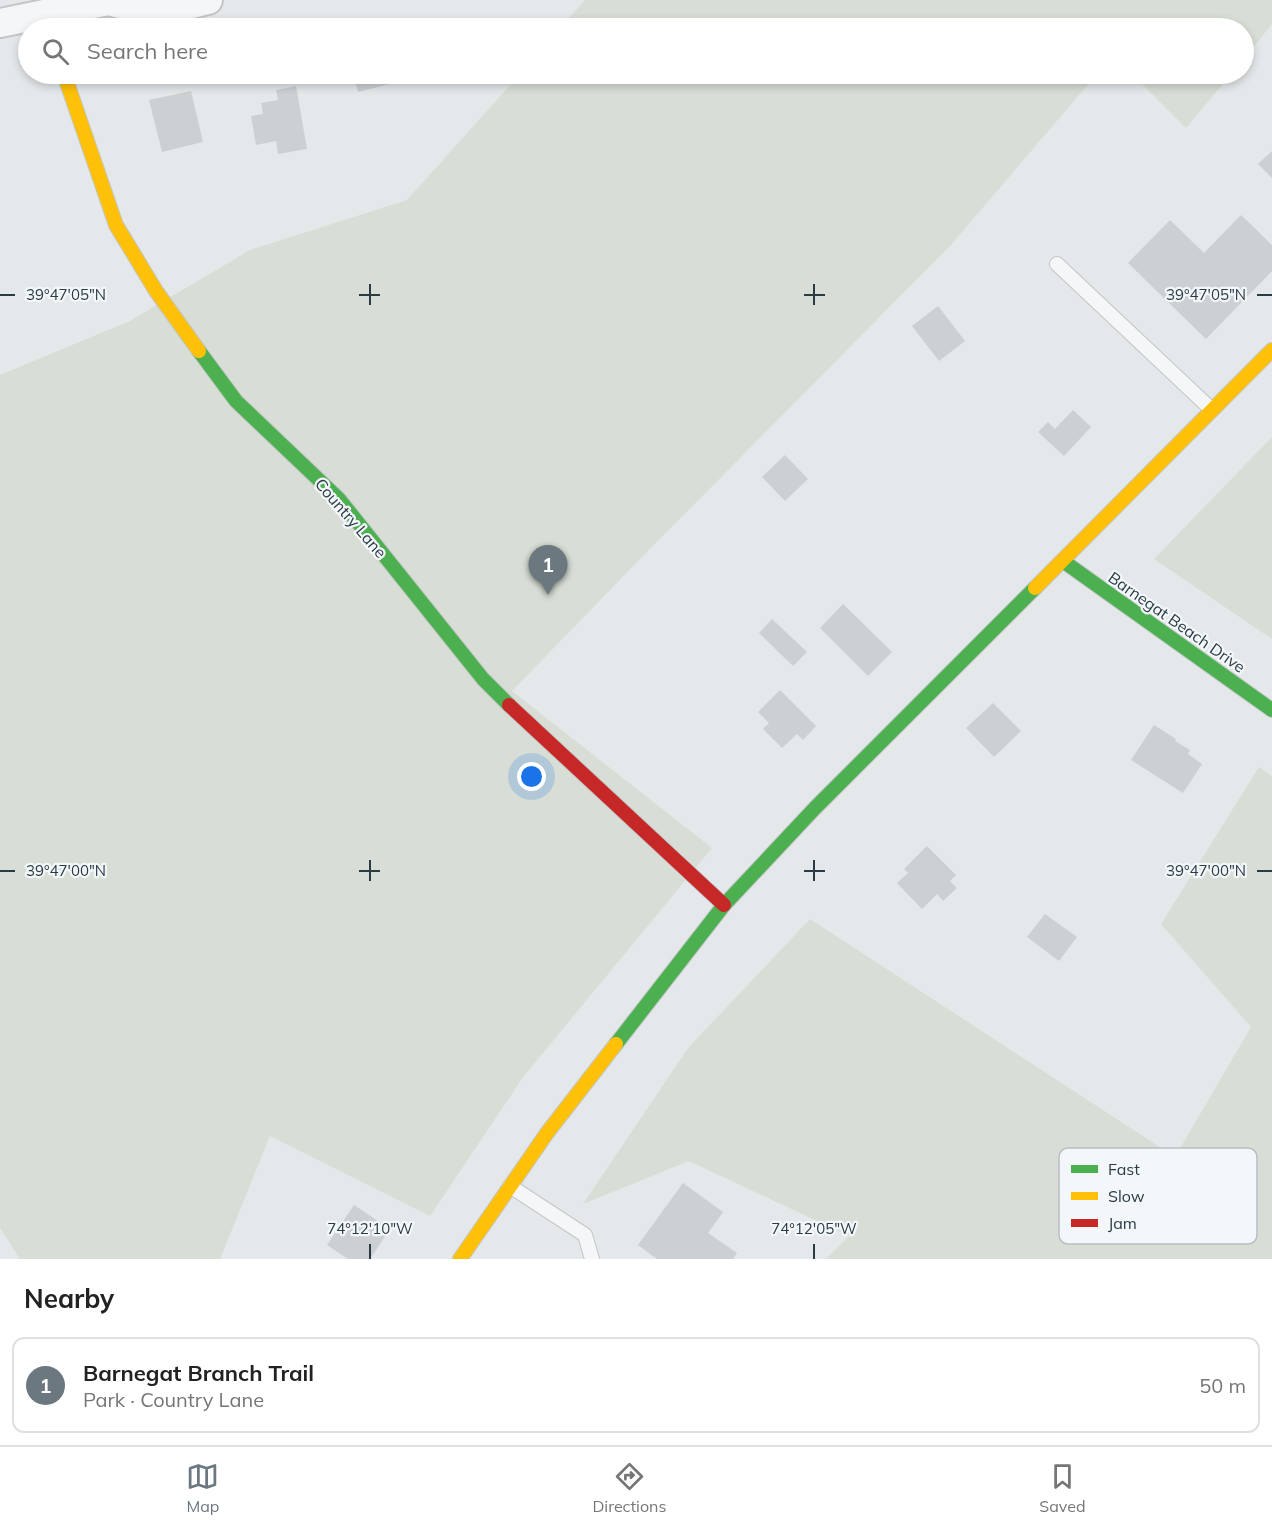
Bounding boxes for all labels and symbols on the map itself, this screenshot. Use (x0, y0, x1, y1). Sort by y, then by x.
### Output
text: 39°47'05"N (26, 285, 106, 304)
text: 39°47'05"N (1166, 285, 1246, 304)
street label: Country Lane (311, 474, 391, 562)
pin: 1 (528, 546, 568, 595)
street label: Barnegat Beach Drive (1105, 567, 1249, 677)
your location (517, 762, 546, 791)
text: 39°47'00"N (26, 861, 106, 880)
text: 39°47'00"N (1166, 861, 1246, 880)
legend (1059, 1148, 1257, 1244)
text: Fast (1108, 1159, 1140, 1179)
text: Slow (1108, 1186, 1145, 1206)
text: Jam (1108, 1213, 1137, 1233)
text: 74°12'10"W (327, 1219, 413, 1238)
text: 74°12'05"W (771, 1219, 857, 1238)

